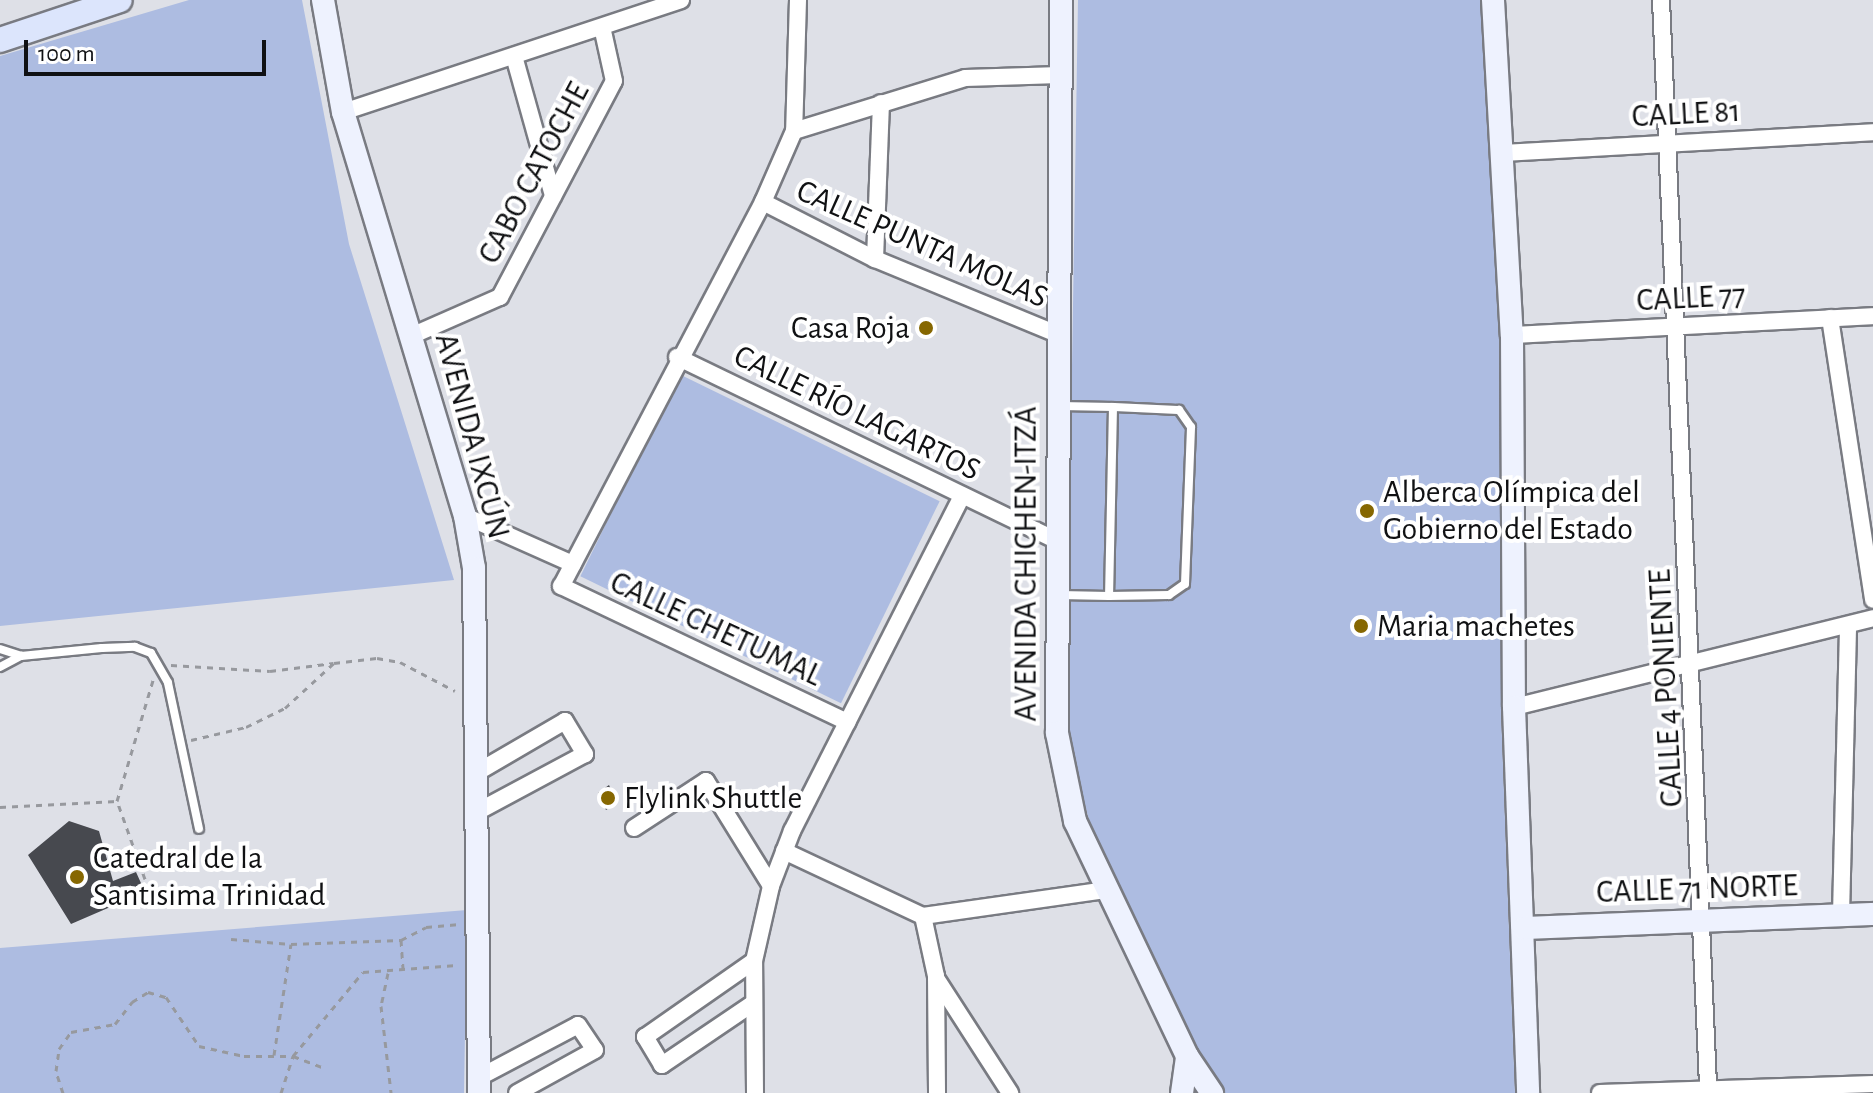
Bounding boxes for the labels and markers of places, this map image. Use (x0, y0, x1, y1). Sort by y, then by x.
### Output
place label: Casa Roja (791, 309, 910, 347)
marker: Casa Roja (917, 319, 935, 337)
place label: Alberca Olímpica del Gobierno del Estado (1383, 474, 1640, 549)
marker: Alberca Olímpica del Gobierno del Estado (1358, 502, 1376, 520)
place label: Maria machetes (1377, 607, 1575, 645)
marker: Maria machetes (1352, 617, 1370, 635)
place label: Flylink Shuttle (624, 779, 802, 817)
marker: Flylink Shuttle (599, 789, 617, 807)
place label: Catedral de la Santisima Trinidad (93, 840, 326, 915)
marker: Catedral de la Santisima Trinidad (68, 868, 86, 886)

